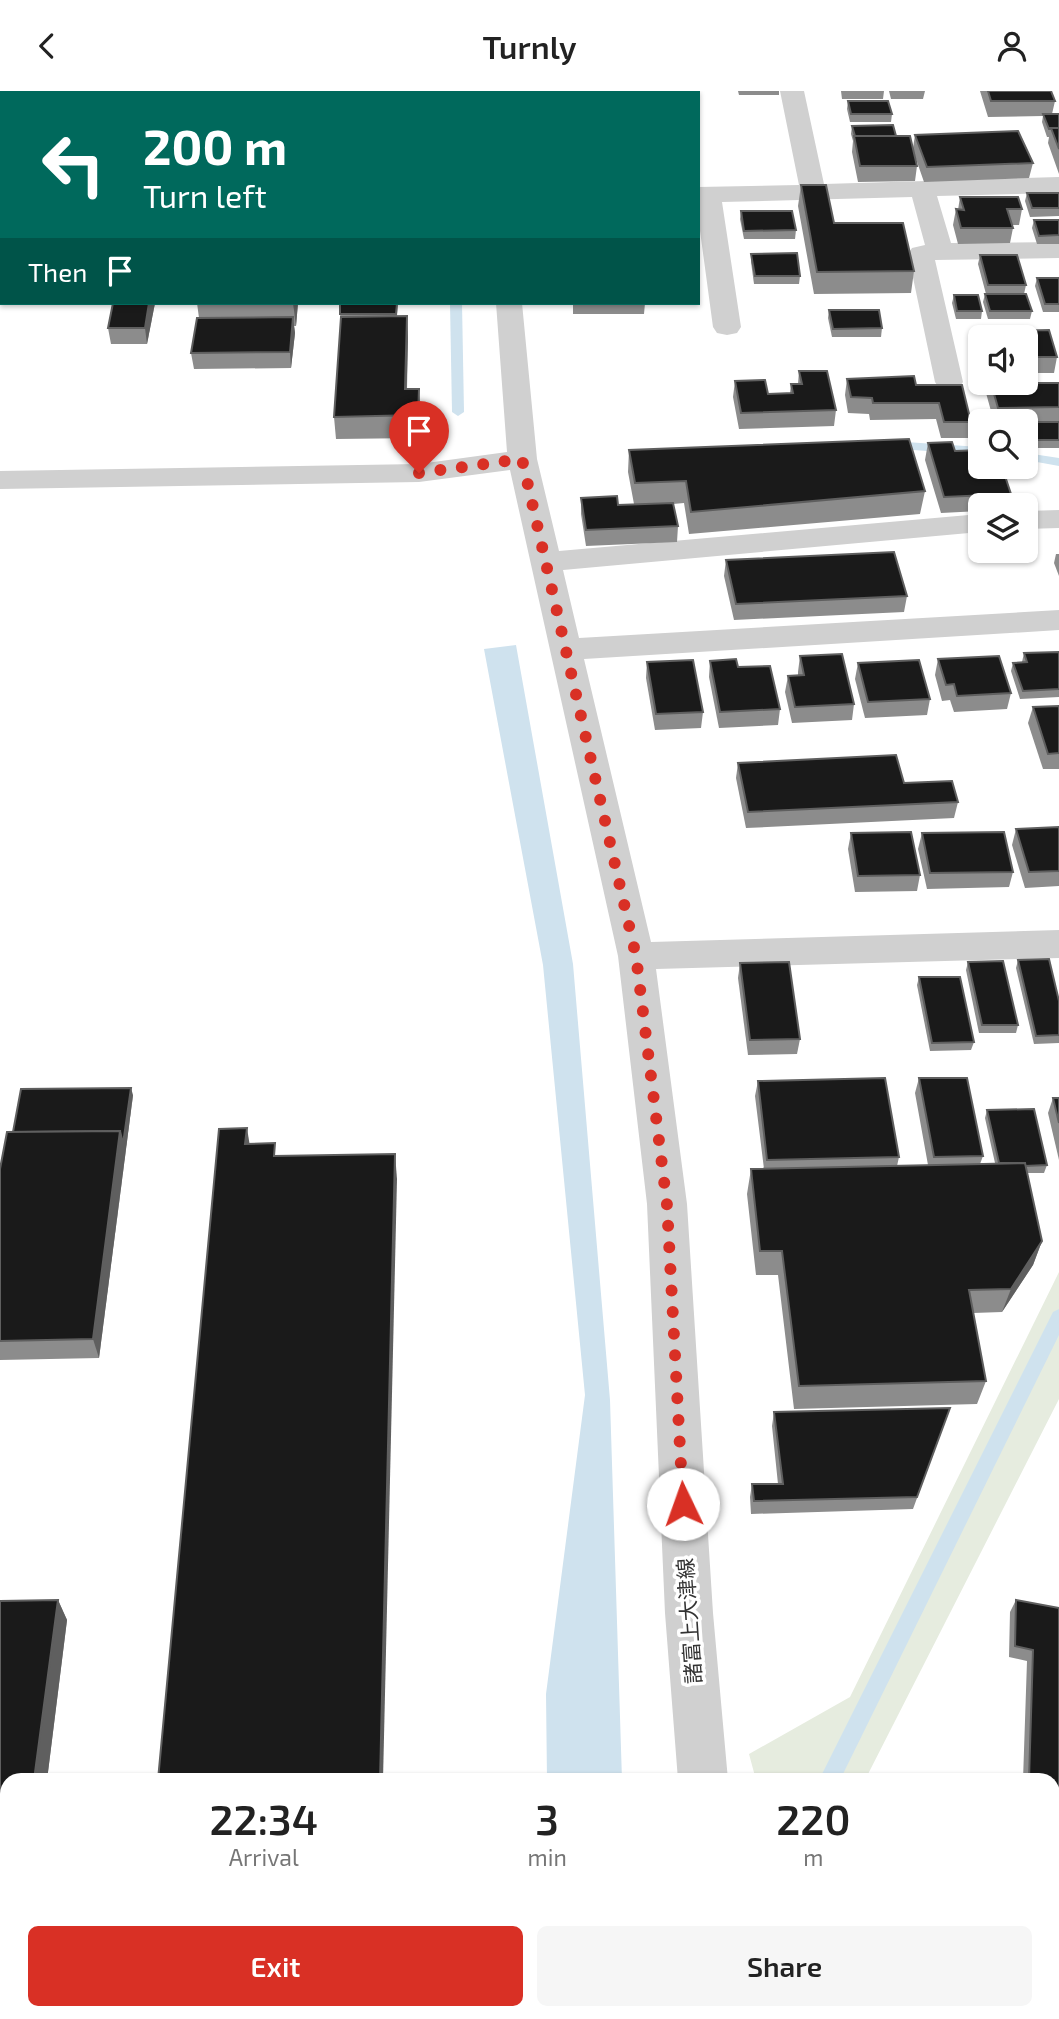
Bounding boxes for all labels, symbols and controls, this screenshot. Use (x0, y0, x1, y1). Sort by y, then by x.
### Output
icon: back (28, 27, 66, 65)
text: Turnly (482, 27, 577, 65)
icon: person (993, 27, 1031, 65)
text: 200 m (143, 116, 287, 175)
icon: left (28, 119, 119, 210)
text: Turn left (143, 176, 267, 214)
icon: arrive (101, 252, 139, 290)
text: Then (28, 256, 87, 287)
map controls (968, 325, 1038, 563)
button: sound (968, 325, 1038, 395)
pin (389, 401, 449, 473)
button: search (968, 409, 1038, 479)
icon: arrive (400, 412, 438, 450)
button: layers (968, 493, 1038, 563)
position arrow (646, 1467, 720, 1541)
street label: 諸富上大津線 (672, 1557, 705, 1685)
text: 22:34 (210, 1793, 318, 1843)
text: 3 (535, 1793, 559, 1843)
text: 220 (776, 1793, 850, 1843)
text: Arrival (229, 1843, 299, 1871)
text: min (528, 1843, 567, 1871)
text: m (803, 1843, 823, 1871)
button: Exit (28, 1926, 523, 2006)
button: Share (537, 1926, 1032, 2006)

